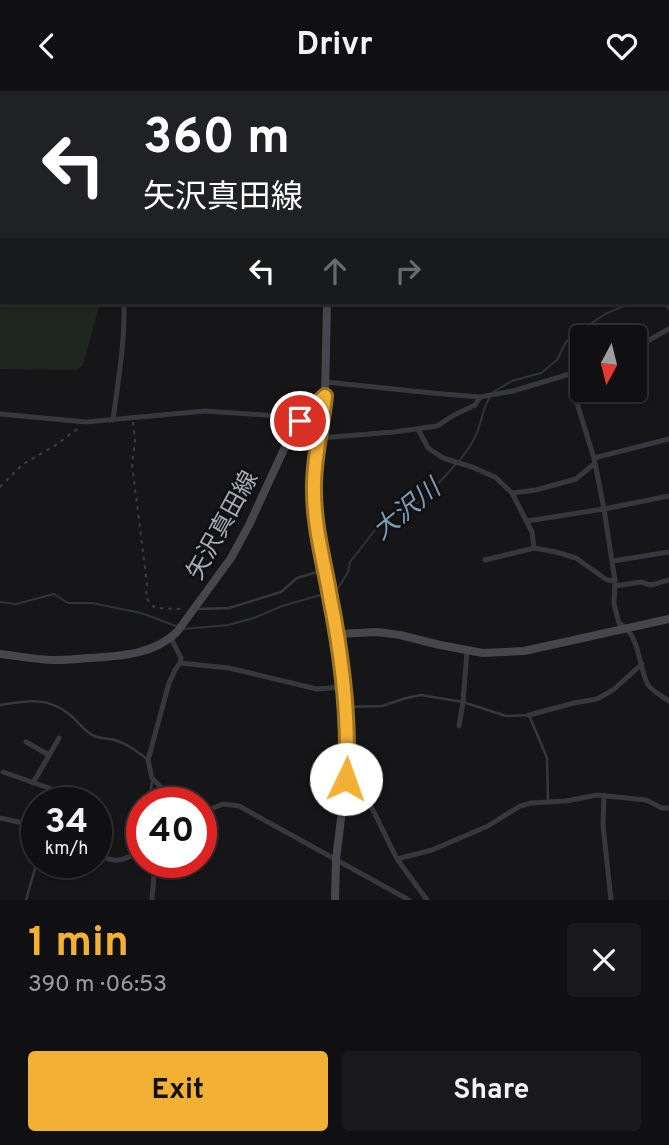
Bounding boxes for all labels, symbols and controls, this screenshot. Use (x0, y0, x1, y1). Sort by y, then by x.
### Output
text: Drivr (296, 26, 373, 66)
icon: back (28, 27, 66, 65)
icon: heart (603, 27, 641, 65)
text: 360 m (143, 109, 290, 171)
icon: left (28, 119, 119, 210)
text: 矢沢真田線 (143, 179, 303, 219)
icon: left (243, 252, 281, 290)
icon: ahead (316, 252, 354, 290)
icon: right (389, 252, 427, 290)
north arrow (570, 325, 648, 403)
map controls (570, 325, 647, 402)
pin (270, 391, 330, 451)
icon: arrive (281, 402, 319, 440)
street label: 矢沢真田線 (182, 466, 266, 586)
water label: 大沢川 (367, 472, 451, 548)
position arrow (309, 742, 383, 816)
speed limit sign: 40 (126, 787, 217, 878)
text: 34 (45, 801, 88, 845)
text: km/h (45, 838, 88, 861)
text: 1 min (28, 918, 129, 971)
button: close (567, 923, 641, 997)
text: 390 m · 06:53 (28, 971, 167, 1000)
button: Exit (28, 1051, 328, 1131)
button: Share (342, 1051, 641, 1131)

